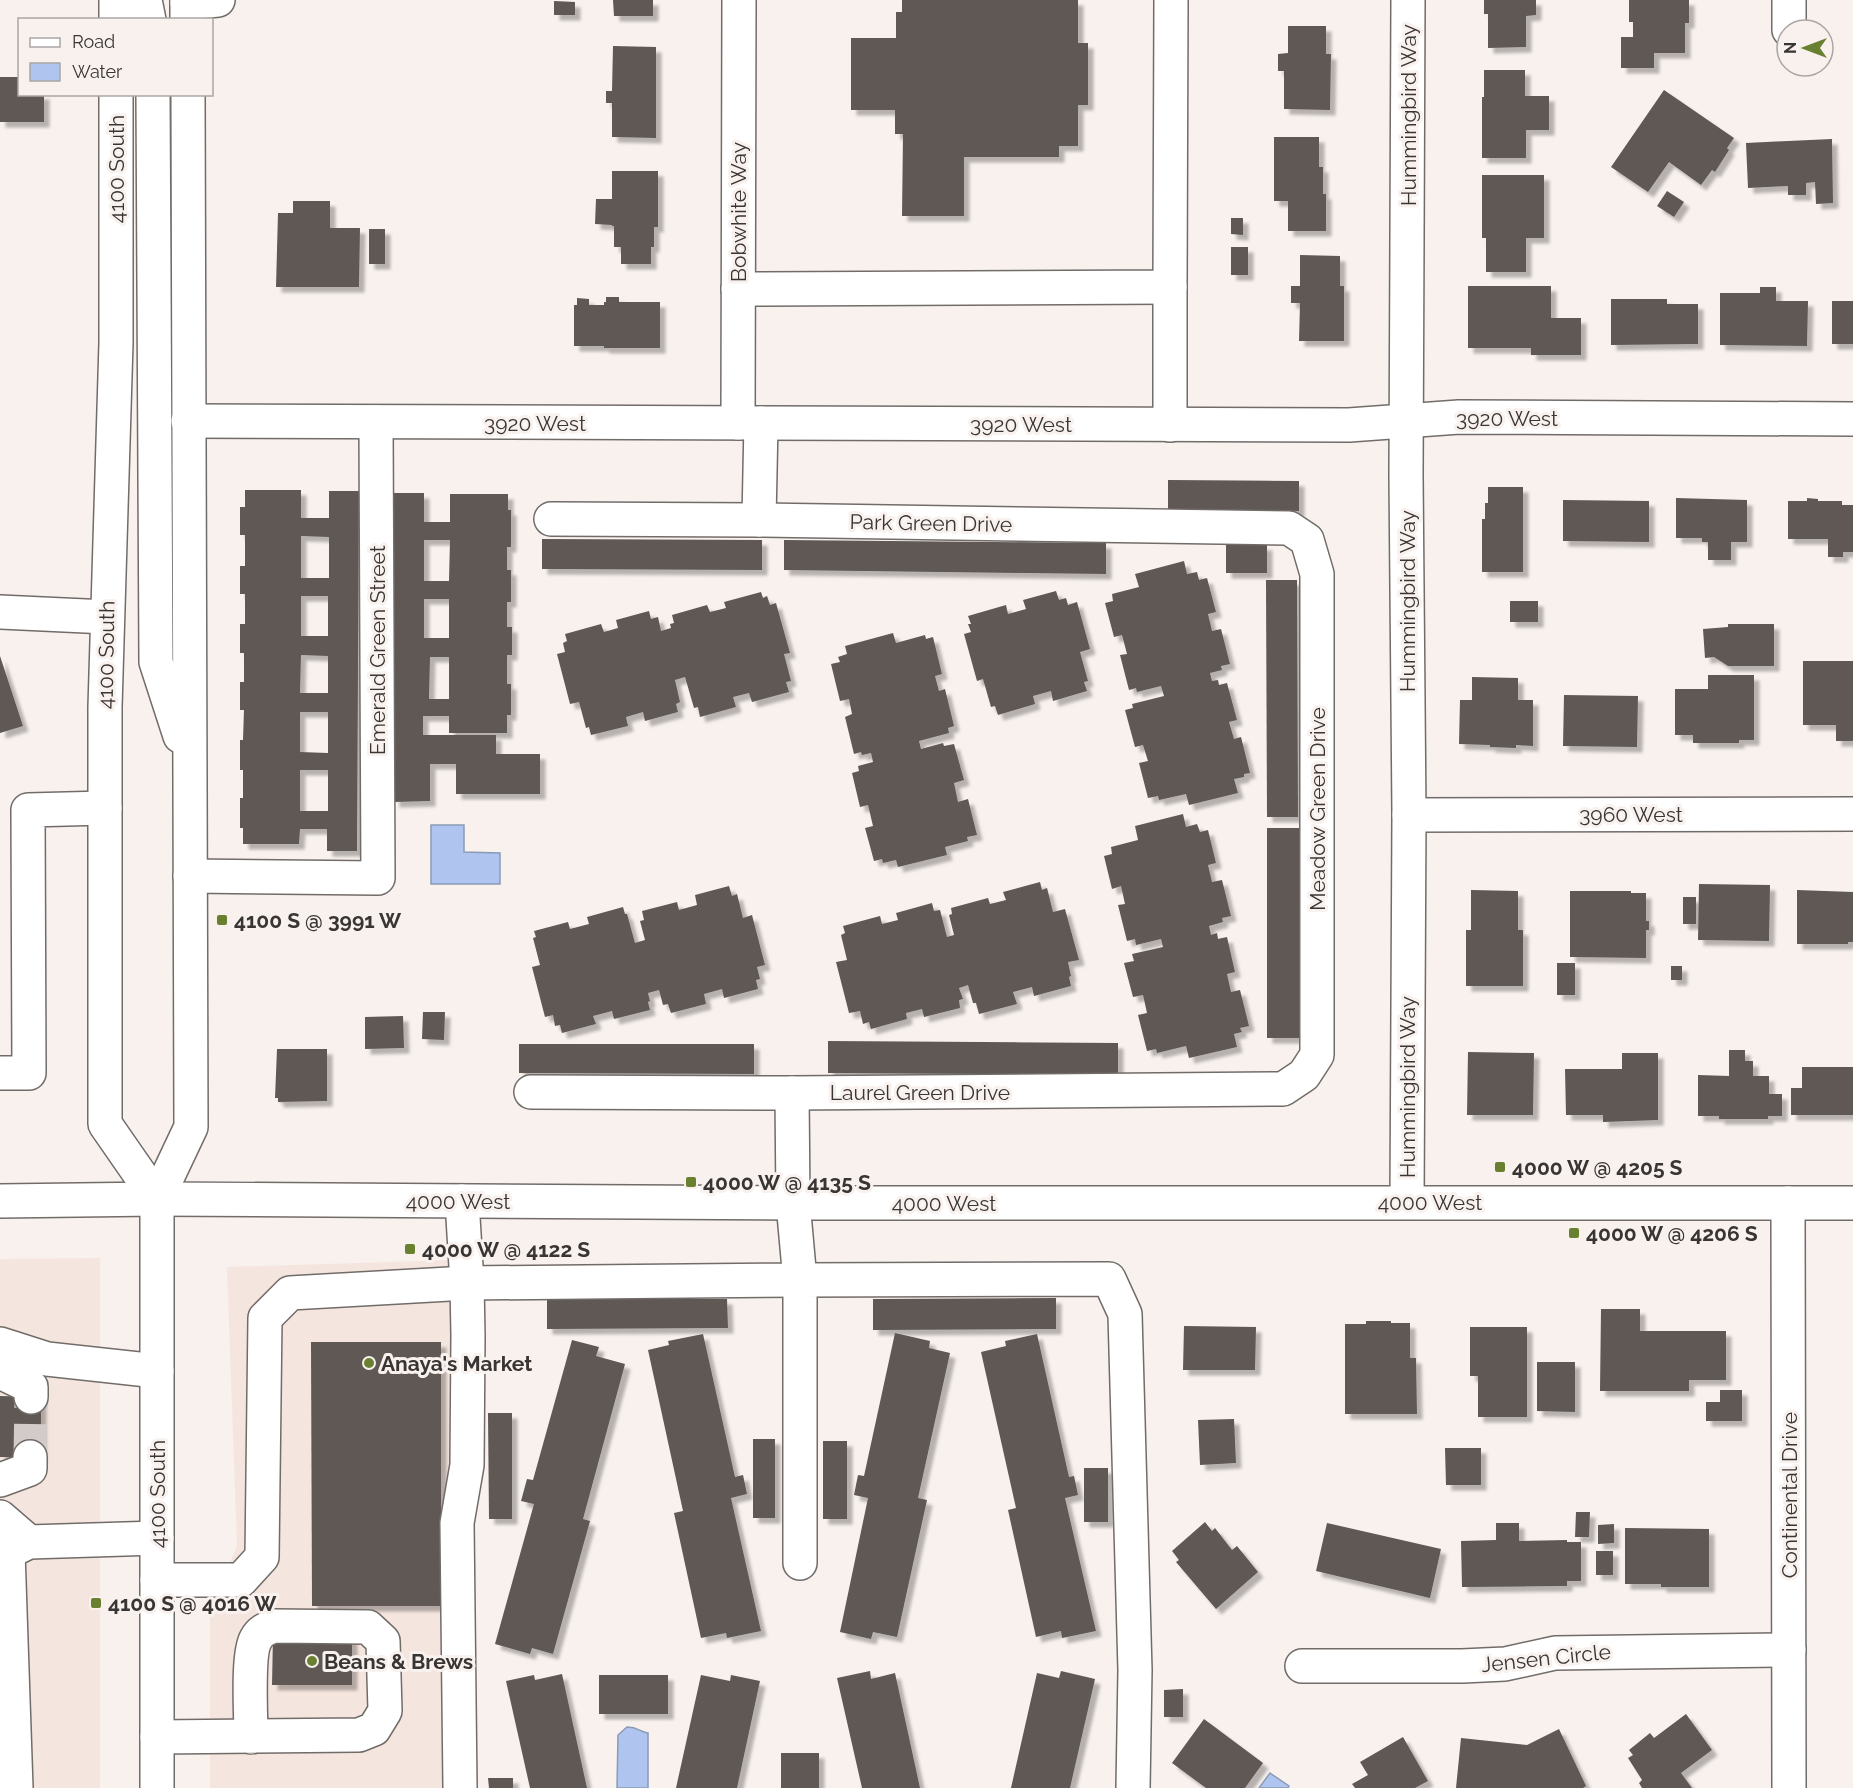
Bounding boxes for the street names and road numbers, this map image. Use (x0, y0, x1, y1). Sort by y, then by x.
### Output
street label: Hummingbird Way (1396, 24, 1421, 206)
street label: 4100 South (104, 115, 129, 223)
street label: Bobwhite Way (726, 142, 751, 282)
street label: 3920 West (1456, 406, 1558, 431)
street label: 3920 West (484, 411, 586, 436)
street label: 3920 West (970, 412, 1072, 437)
street label: Park Green Drive (849, 509, 1013, 537)
street label: Hummingbird Way (1395, 510, 1420, 692)
street label: Emerald Green Street (365, 545, 390, 755)
street label: 4100 South (93, 601, 119, 709)
street label: Meadow Green Drive (1305, 707, 1330, 911)
street label: 3960 West (1579, 802, 1683, 827)
street label: Hummingbird Way (1395, 996, 1420, 1178)
street label: Laurel Green Drive (830, 1080, 1010, 1105)
street label: 4000 West (406, 1189, 510, 1214)
street label: 4000 West (1378, 1190, 1482, 1215)
street label: 4000 West (892, 1191, 996, 1216)
street label: Continental Drive (1777, 1412, 1802, 1578)
street label: 4100 South (145, 1440, 170, 1548)
street label: Jensen Circle (1480, 1639, 1612, 1677)

